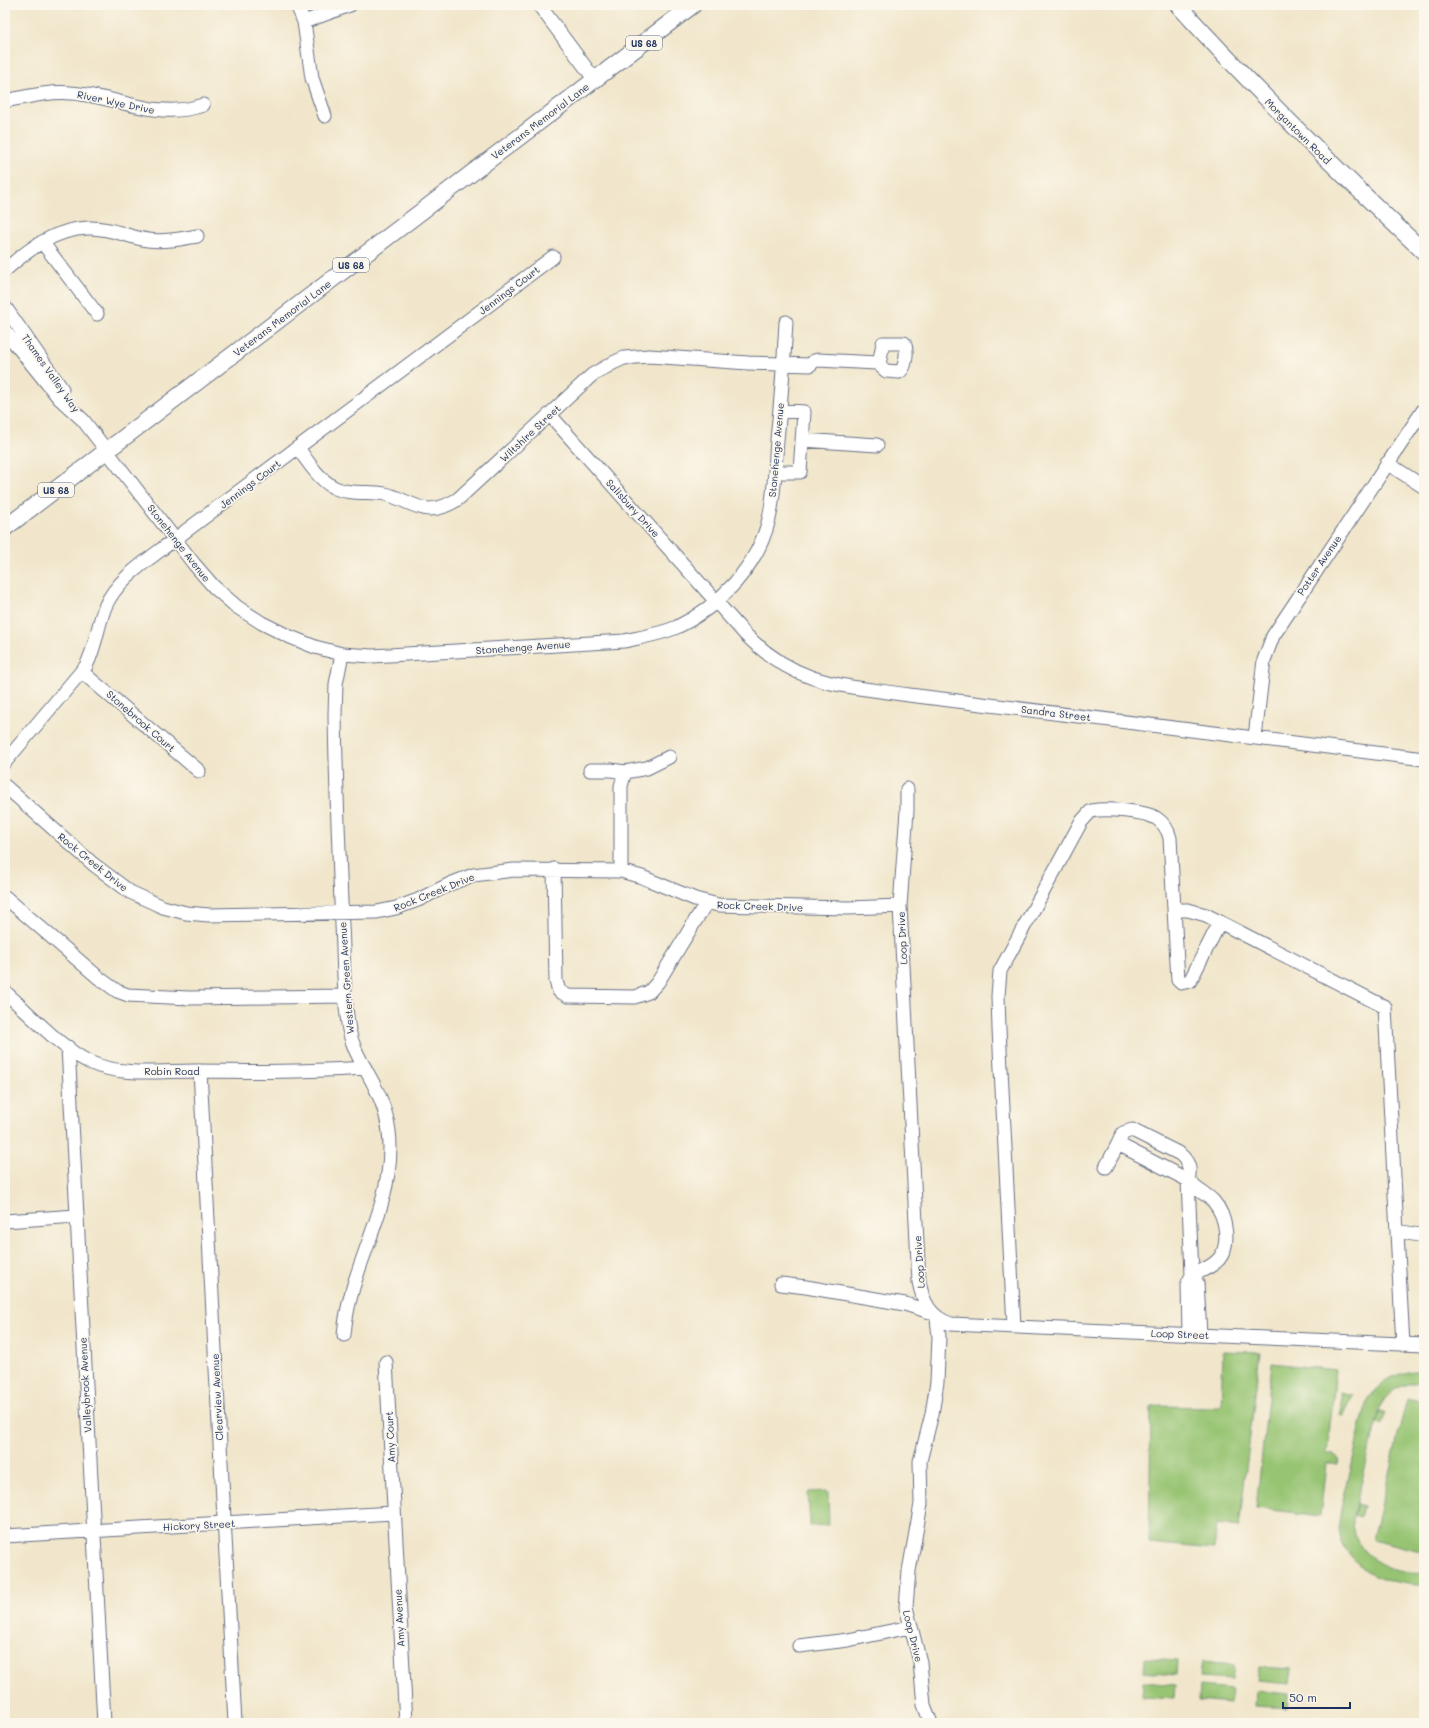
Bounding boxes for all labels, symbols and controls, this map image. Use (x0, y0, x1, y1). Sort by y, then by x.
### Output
road number: US 68 (626, 36, 662, 50)
street label: Veterans Memorial Lane (488, 79, 592, 163)
street label: River Wye Drive (76, 87, 156, 117)
street label: Morgantown Road (1262, 95, 1334, 167)
road number: US 68 (333, 258, 369, 272)
street label: Jennings Court (476, 262, 542, 318)
street label: Veterans Memorial Lane (230, 276, 334, 360)
street label: Thames Valley Way (19, 331, 83, 415)
street label: Wiltshire Street (496, 401, 564, 465)
street label: Stonehenge Avenue (765, 402, 787, 498)
street label: Jennings Court (217, 456, 283, 512)
street label: Salisbury Drive (603, 476, 663, 540)
road number: US 68 (38, 483, 74, 497)
street label: Stonehenge Avenue (144, 501, 214, 585)
street label: Potter Avenue (1294, 532, 1344, 598)
street label: Stonehenge Avenue (475, 637, 571, 657)
street label: Stonebrook Court (103, 687, 179, 755)
street label: Sandra Street (1020, 702, 1092, 724)
street label: Rock Creek Drive (55, 829, 131, 895)
street label: Rock Creek Drive (391, 869, 477, 915)
street label: Rock Creek Drive (717, 897, 803, 915)
street label: Loop Drive (894, 911, 910, 965)
street label: Western Green Avenue (335, 921, 357, 1035)
street label: Robin Road (144, 1064, 200, 1078)
street label: Loop Drive (910, 1235, 928, 1289)
street label: Loop Street (1151, 1326, 1209, 1342)
street label: Valleybrook Avenue (76, 1337, 94, 1433)
street label: Clearview Avenue (208, 1353, 226, 1441)
street label: Amy Court (382, 1411, 398, 1463)
street label: Hickory Street (162, 1516, 236, 1534)
street label: Amy Avenue (390, 1589, 408, 1647)
street label: Loop Drive (900, 1609, 926, 1663)
scale bar (1283, 1684, 1350, 1710)
text: 50 m (1289, 1689, 1317, 1705)

